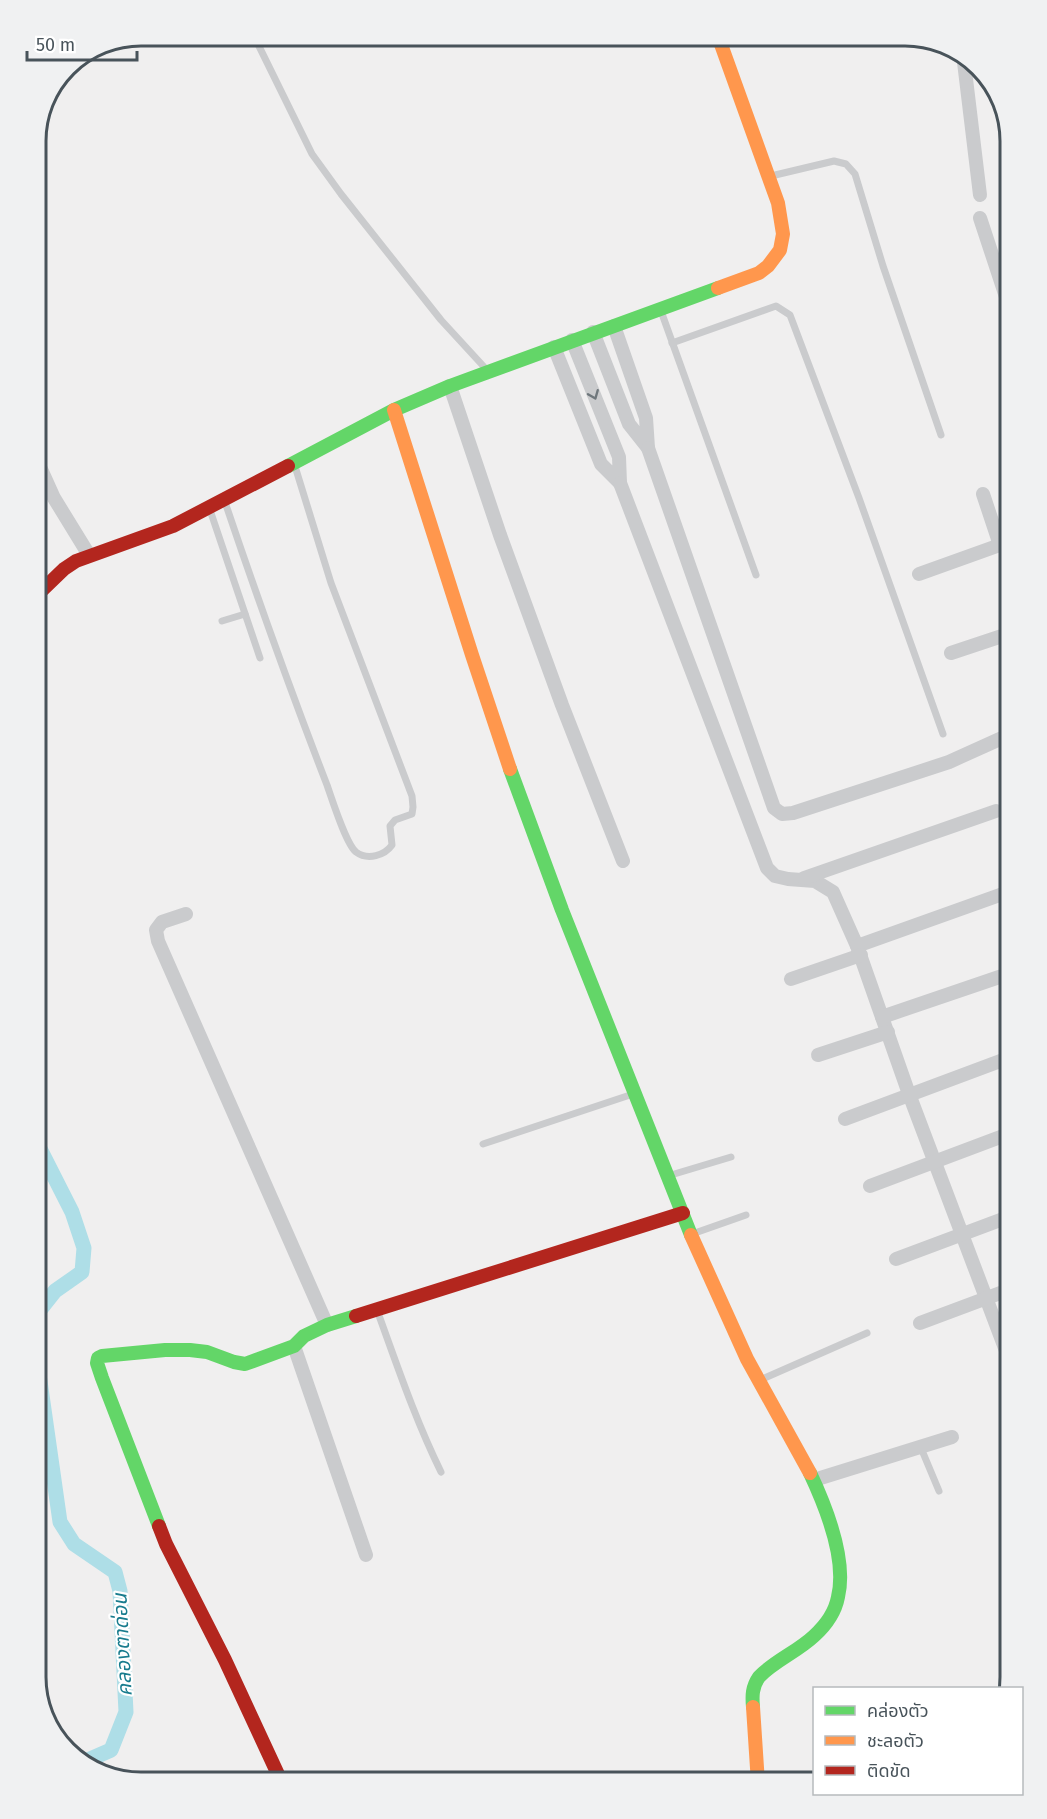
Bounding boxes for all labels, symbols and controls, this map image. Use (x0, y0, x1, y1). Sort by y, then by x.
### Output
scale bar (27, 24, 136, 62)
text: 50 m (36, 34, 75, 56)
one-way arrow (587, 388, 599, 399)
water label: คลองตาด่อน (107, 1591, 137, 1697)
legend (813, 1687, 1023, 1795)
text: คล่องตัว (867, 1700, 929, 1722)
text: ชะลอตัว (867, 1730, 924, 1752)
text: ติดขัด (867, 1760, 910, 1782)

